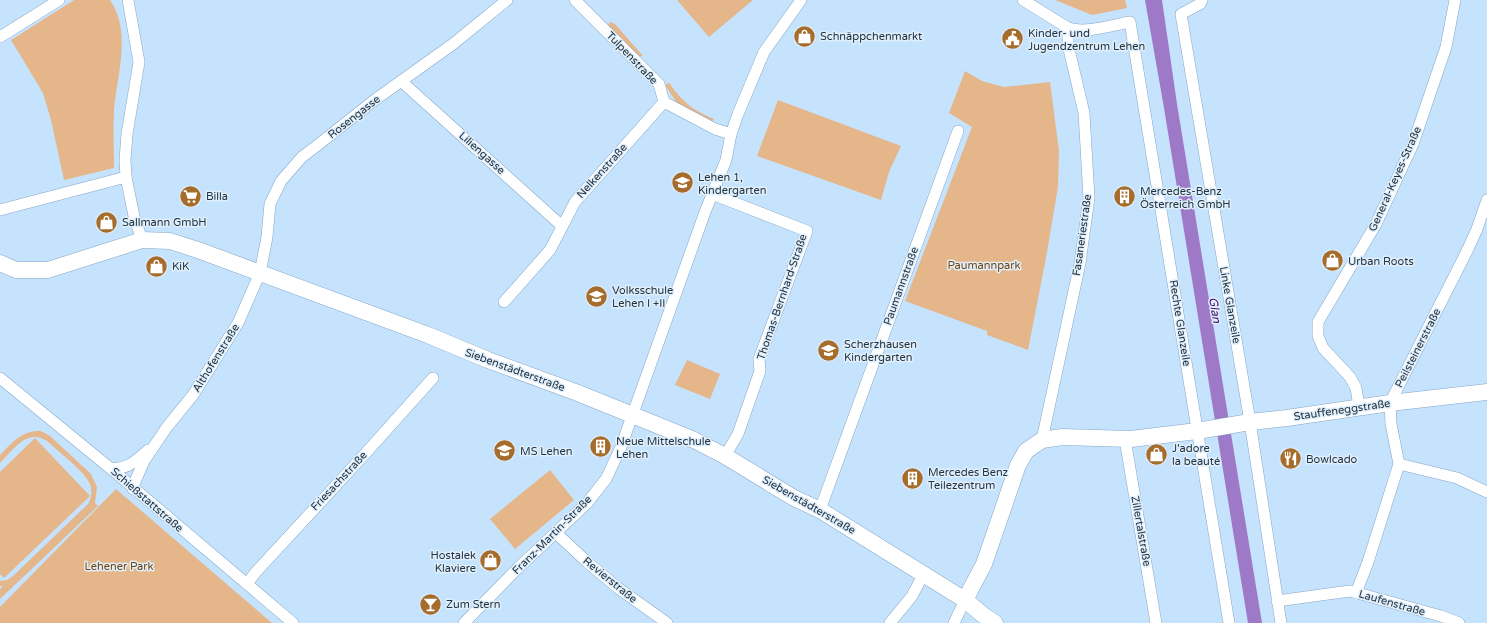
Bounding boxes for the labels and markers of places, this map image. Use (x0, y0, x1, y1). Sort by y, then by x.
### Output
shop icon: Schnäppchenmarkt (792, 23, 818, 49)
public building icon: Kinder- und Jugendzentrum Lehen (1000, 26, 1026, 52)
place label: Kinder- und Jugendzentrum Lehen (1028, 27, 1145, 53)
place label: Schnäppchenmarkt (820, 30, 922, 43)
school or university icon: Lehen 1, Kindergarten (670, 170, 696, 196)
place label: Lehen 1, Kindergarten (698, 171, 766, 197)
supermarket icon: Billa (178, 183, 204, 209)
building icon: Mercedes-Benz Österreich GmbH (1111, 184, 1137, 210)
place label: Mercedes-Benz Österreich GmbH (1140, 185, 1231, 211)
place label: Billa (206, 190, 228, 203)
shop icon: Sallmann GmbH (94, 209, 120, 235)
place label: Sallmann GmbH (122, 216, 207, 229)
shop icon: Urban Roots (1320, 248, 1346, 274)
shop icon: KiK (144, 253, 170, 279)
place label: Urban Roots (1348, 255, 1414, 268)
place label: KiK (172, 260, 190, 273)
school or university icon: Volksschule Lehen I +II (584, 283, 610, 309)
place label: Volksschule Lehen I +II (612, 284, 673, 310)
school or university icon: Scherzhausen Kindergarten (816, 337, 842, 363)
place label: Scherzhausen Kindergarten (844, 338, 917, 364)
building icon: Neue Mittelschule Lehen (587, 434, 613, 460)
place label: Neue Mittelschule Lehen (616, 435, 711, 461)
school or university icon: MS Lehen (492, 438, 518, 464)
shop icon: J'adore la beauté (1143, 441, 1169, 467)
place label: J'adore la beauté (1172, 442, 1220, 468)
place label: MS Lehen (520, 445, 572, 458)
restaurant icon: Bowlcado (1278, 446, 1304, 472)
place label: Bowlcado (1306, 453, 1358, 466)
building icon: Mercedes Benz Teilezentrum (900, 465, 926, 491)
place label: Mercedes Benz Teilezentrum (928, 466, 1009, 492)
shop icon: Hostalek Klaviere (478, 548, 504, 574)
place label: Hostalek Klaviere (431, 549, 476, 575)
bar icon: Zum Stern (417, 591, 443, 617)
place label: Zum Stern (446, 598, 500, 611)

